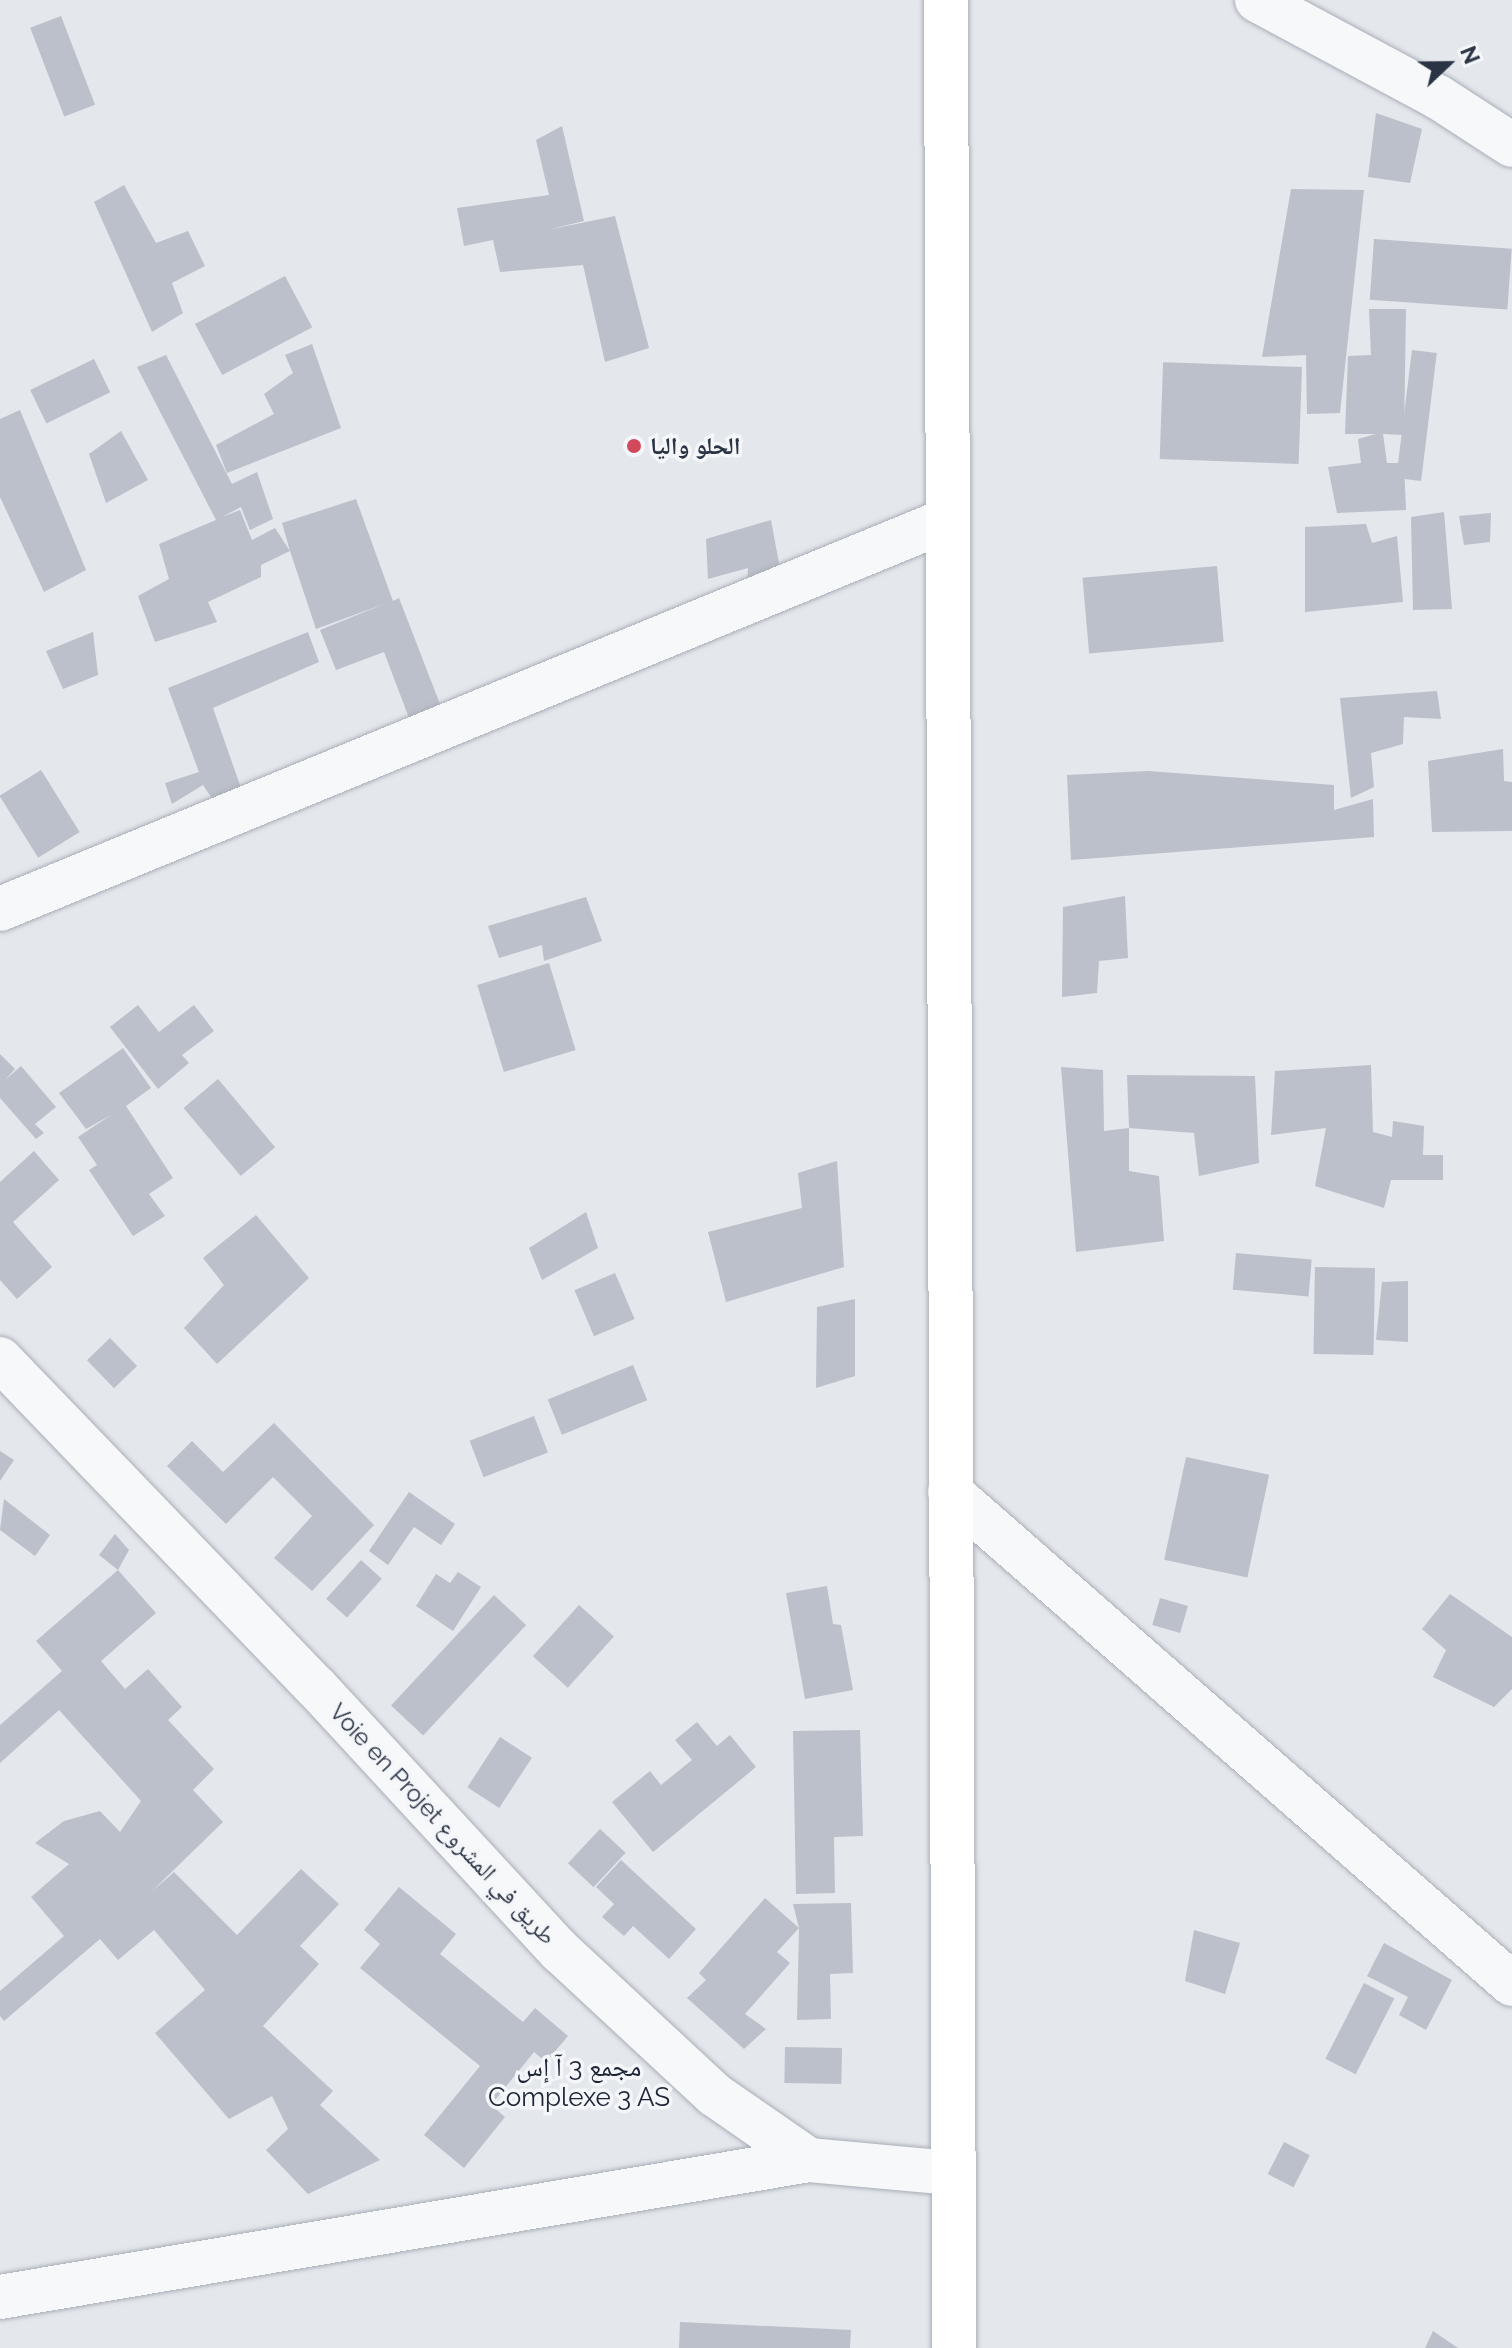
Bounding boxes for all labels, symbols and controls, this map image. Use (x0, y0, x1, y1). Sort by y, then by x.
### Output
north arrow (1408, 24, 1488, 104)
text: N (1455, 42, 1485, 68)
place label: الحلو واليا (650, 432, 741, 460)
marker: الحلو واليا (625, 437, 643, 455)
street label: Voie en Projet طريق في المشروع (324, 1697, 562, 1951)
district label: مجمع 3 آ إس Complexe 3 AS (474, 2052, 684, 2114)

